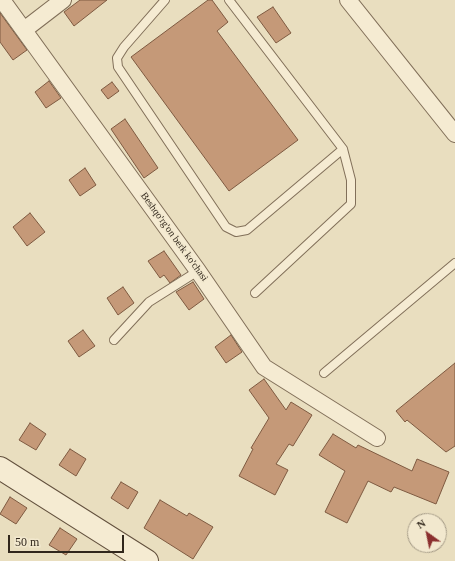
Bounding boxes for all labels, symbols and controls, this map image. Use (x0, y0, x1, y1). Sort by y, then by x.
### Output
street label: Beshqo'rg'on berk ko'chasi (138, 190, 210, 284)
north arrow (407, 513, 447, 553)
text: N (414, 517, 428, 531)
scale bar (10, 527, 126, 553)
text: 50 m (15, 535, 39, 549)

